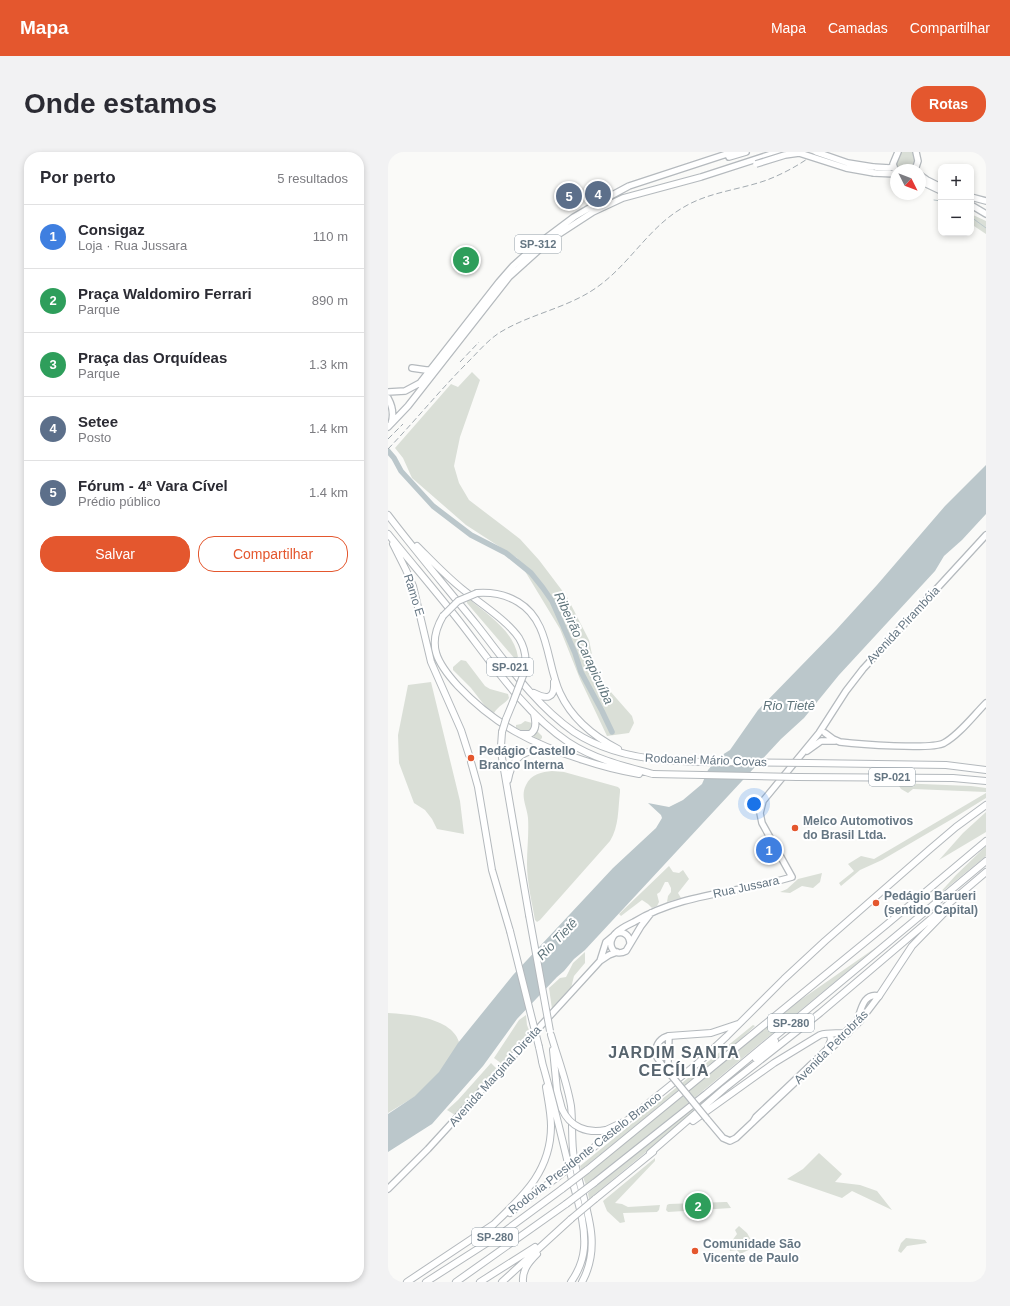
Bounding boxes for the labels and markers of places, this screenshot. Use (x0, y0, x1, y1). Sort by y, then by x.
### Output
pin: 4 (585, 179, 611, 209)
pin: 5 (556, 181, 582, 211)
pin: 3 (453, 245, 479, 275)
place label: Pedágio Castello Branco Interna (479, 744, 576, 772)
marker: Pedágio Castello Branco Interna (466, 753, 476, 763)
place label: Melco Automotivos do Brasil Ltda. (803, 814, 914, 842)
marker: Melco Automotivos do Brasil Ltda. (790, 823, 800, 833)
pin: 1 (756, 835, 782, 865)
place label: Pedágio Barueri (sentido Capital) (884, 889, 978, 917)
marker: Pedágio Barueri (sentido Capital) (871, 898, 881, 908)
pin: 2 (685, 1191, 711, 1221)
place label: Comunidade São Vicente de Paulo (703, 1237, 801, 1265)
marker: Comunidade São Vicente de Paulo (690, 1246, 700, 1256)

